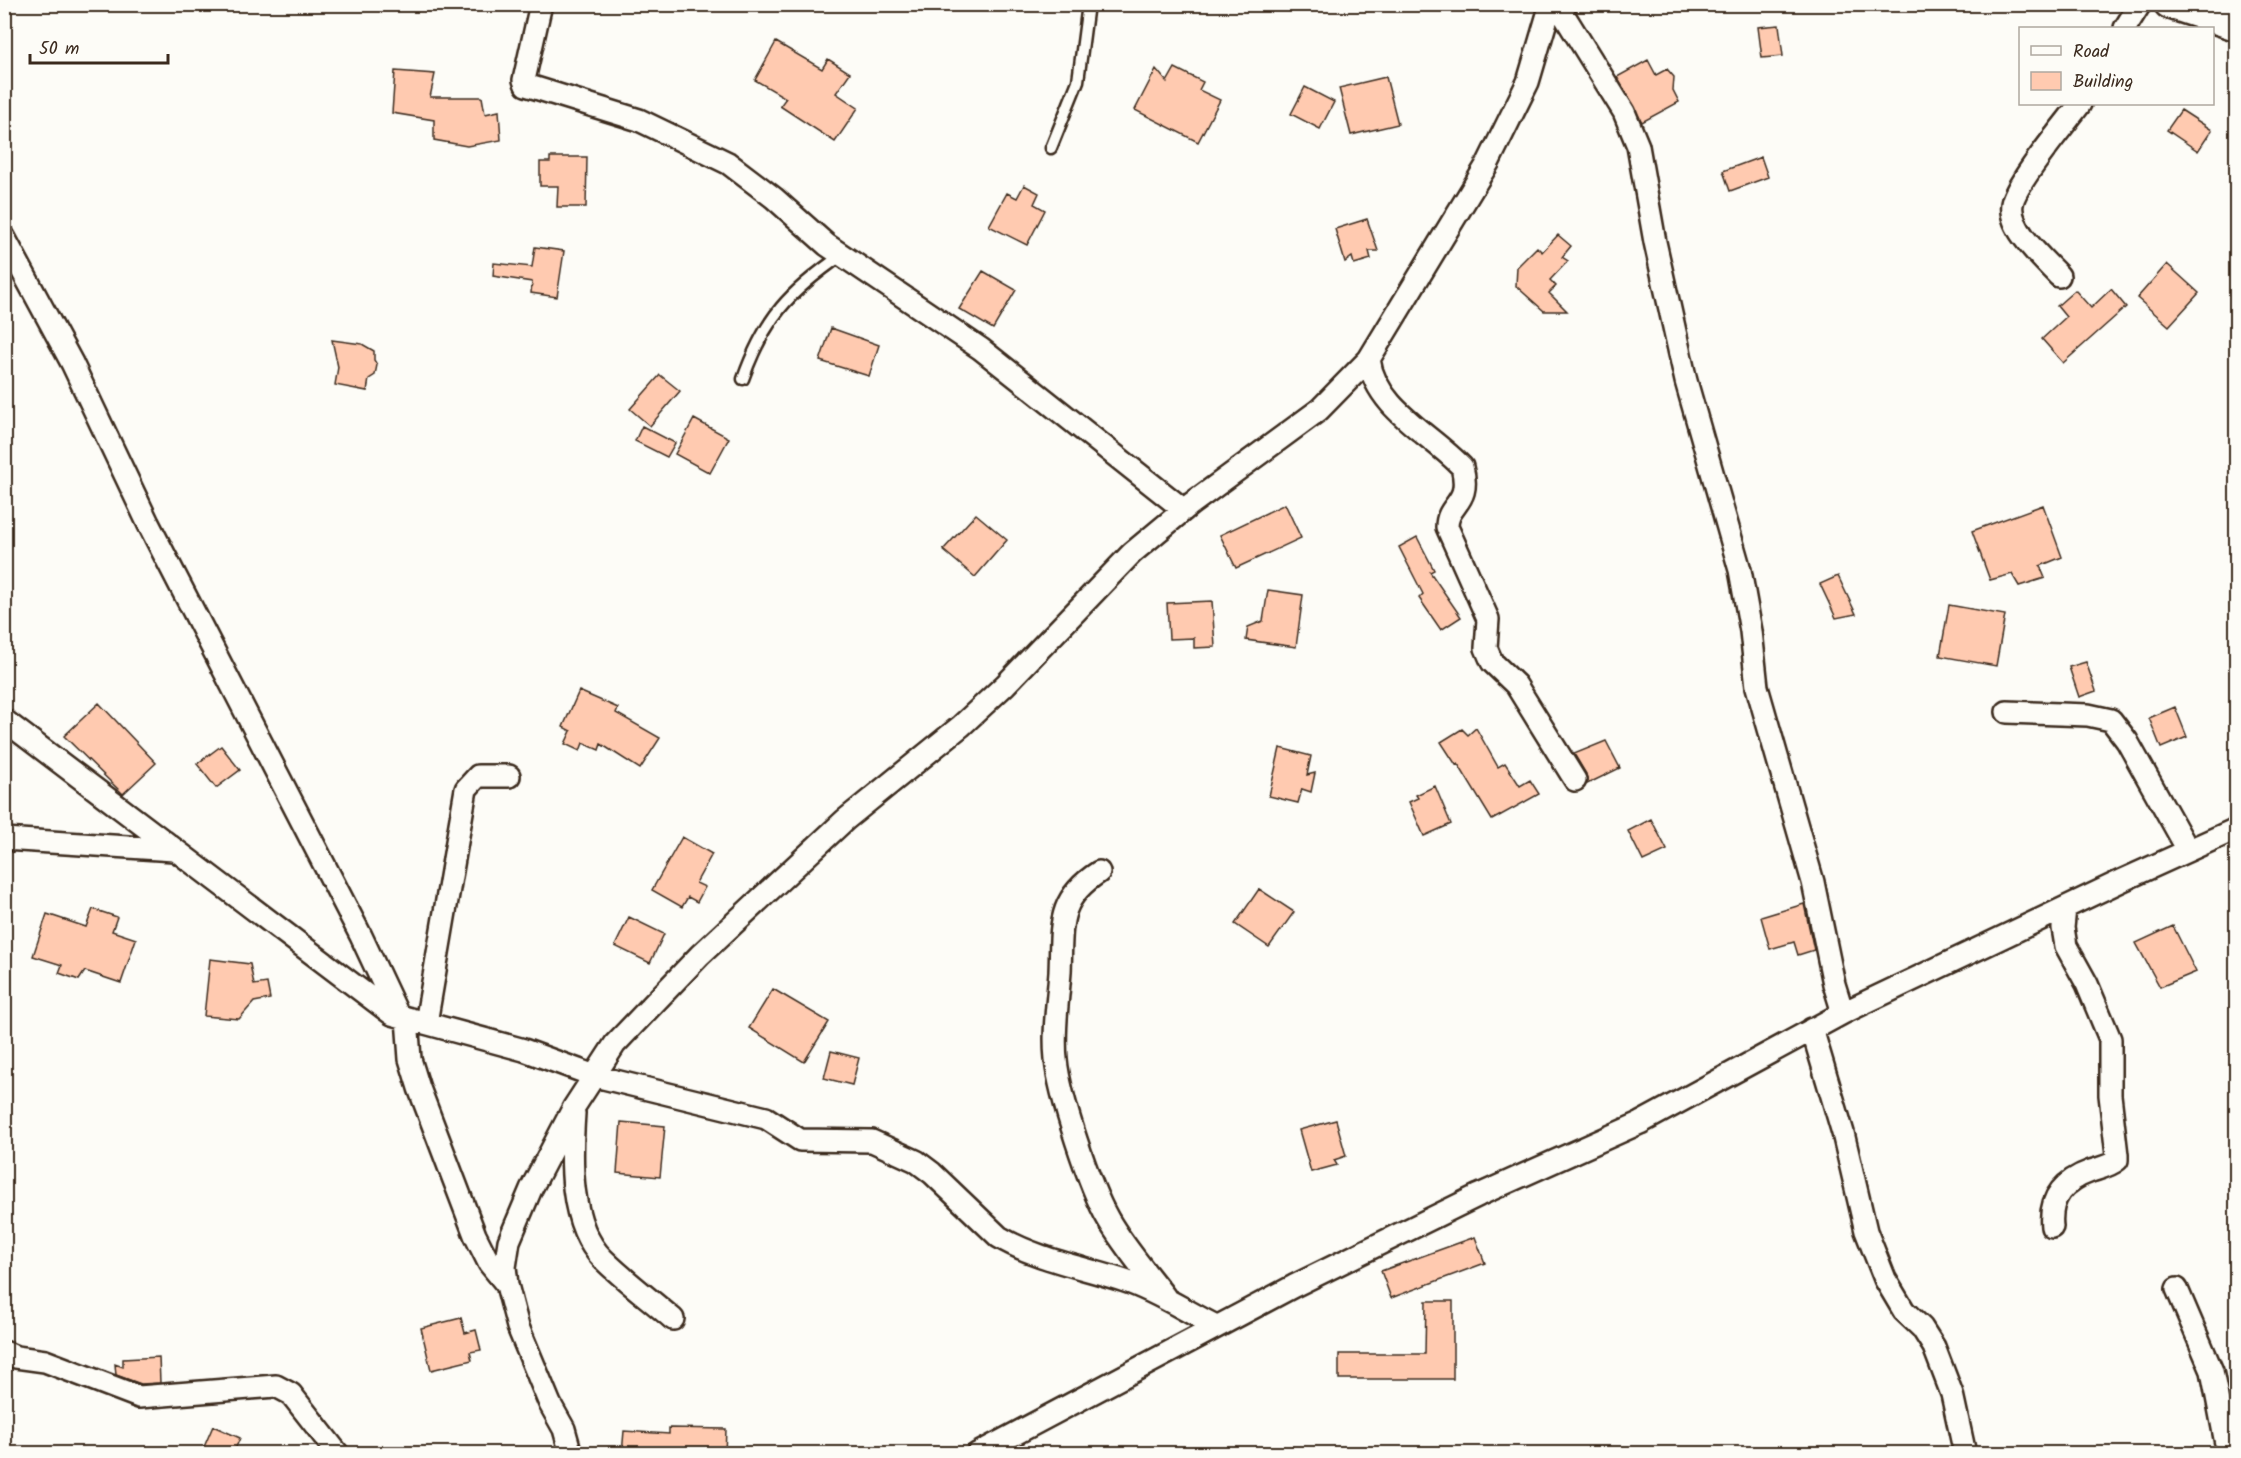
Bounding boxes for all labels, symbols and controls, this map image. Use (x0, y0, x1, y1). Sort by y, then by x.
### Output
scale bar (30, 27, 168, 65)
legend (2019, 27, 2214, 105)
text: 50 m (39, 35, 79, 64)
text: Road (2073, 38, 2110, 67)
text: Building (2073, 68, 2133, 97)

